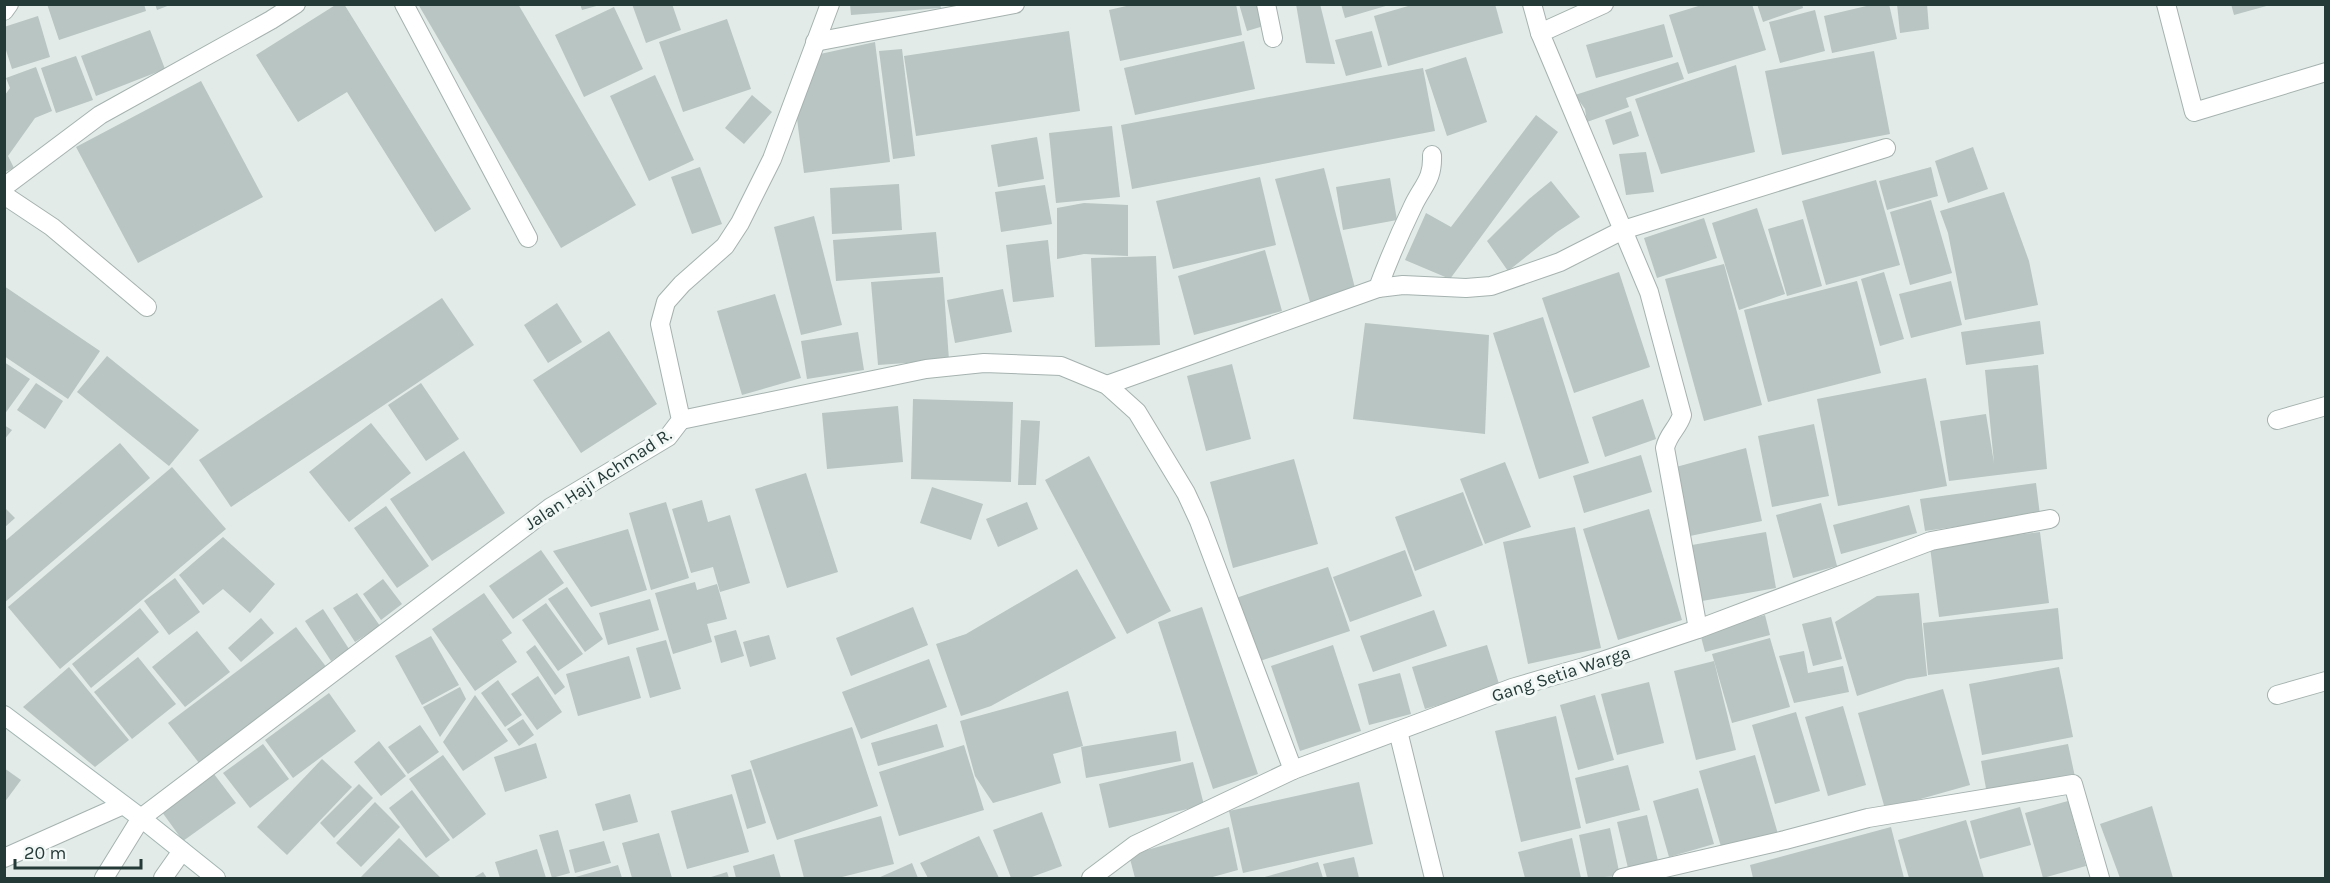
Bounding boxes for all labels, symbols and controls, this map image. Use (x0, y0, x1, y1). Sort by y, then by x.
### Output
street label: Jalan Haji Achmad R. (520, 423, 676, 535)
street label: Gang Setia Warga (1489, 641, 1633, 707)
scale bar (15, 832, 141, 870)
text: 20 m (24, 842, 66, 864)

